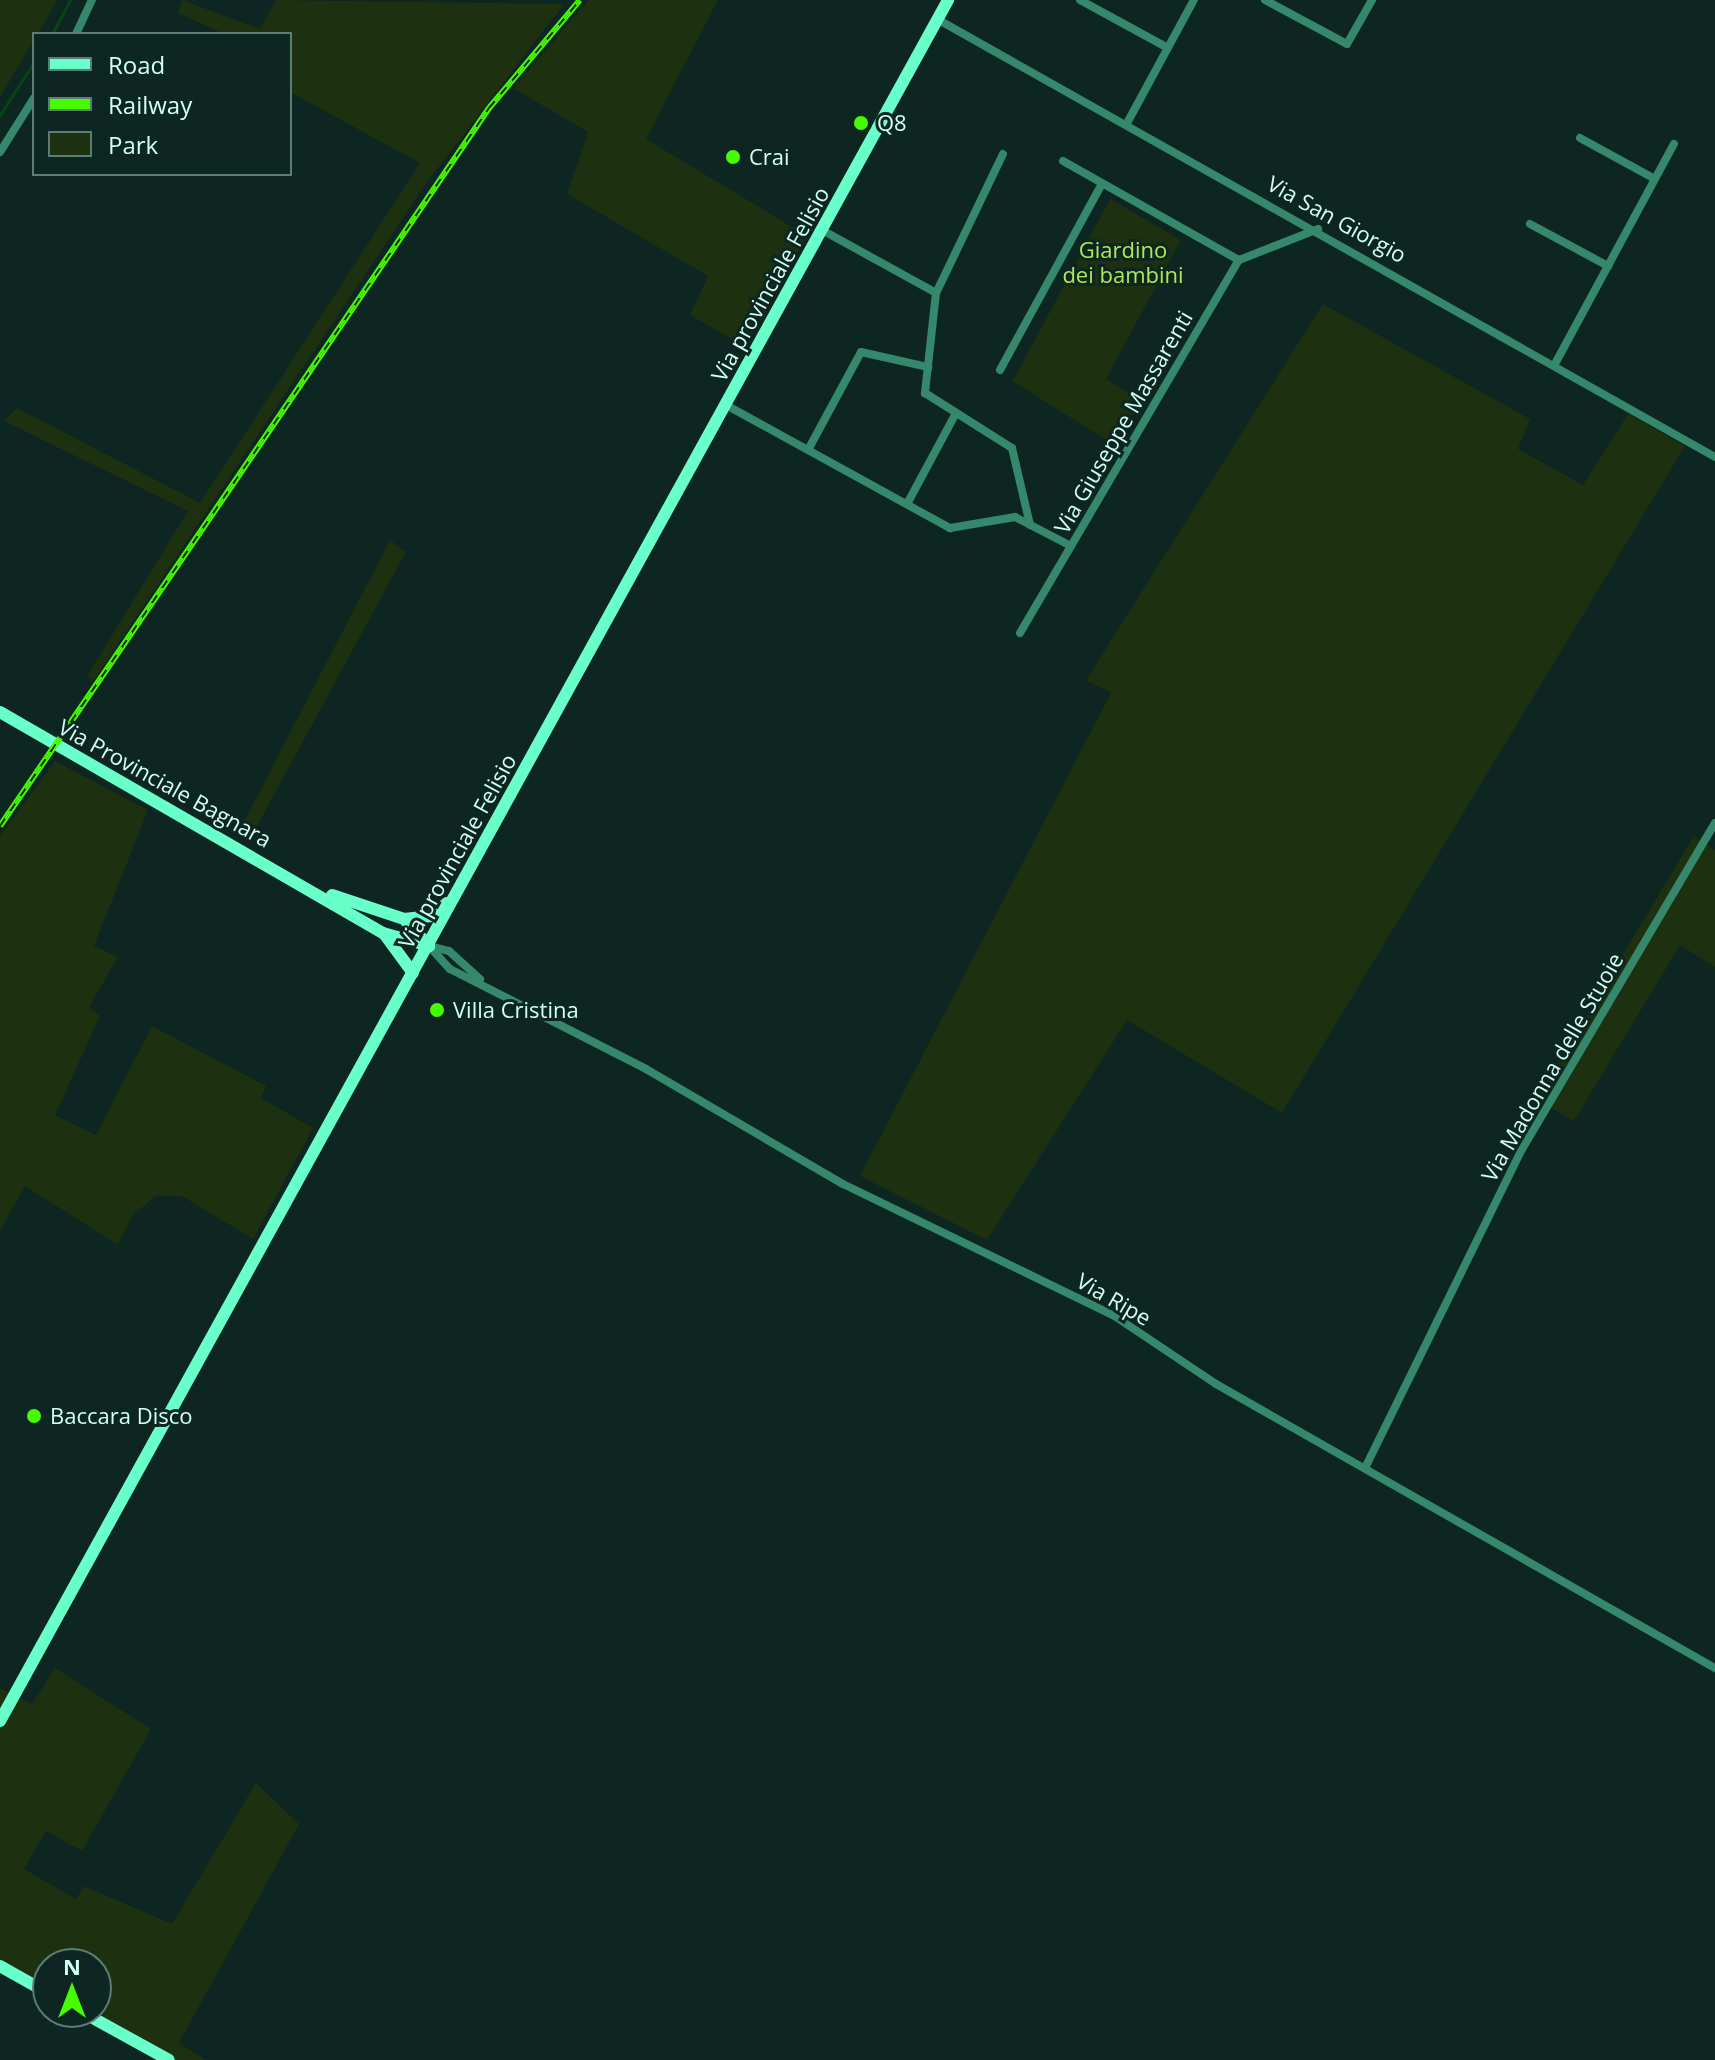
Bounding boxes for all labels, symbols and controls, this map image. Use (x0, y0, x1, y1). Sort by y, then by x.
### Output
legend (32, 32, 292, 176)
text: Road (108, 48, 165, 81)
text: Railway (108, 88, 192, 121)
place label: Q8 (877, 110, 907, 136)
marker: Q8 (852, 114, 870, 132)
text: Park (108, 128, 158, 161)
place label: Crai (749, 144, 790, 170)
marker: Crai (724, 148, 742, 166)
street label: Via San Giorgio (1263, 170, 1411, 268)
street label: Via provinciale Felisio (706, 182, 834, 386)
park label: Giardino dei bambini (1062, 236, 1184, 288)
street label: Via Giuseppe Massarenti (1048, 306, 1198, 538)
street label: Via Provinciale Bagnara (54, 713, 276, 853)
street label: Via provinciale Felisio (393, 749, 521, 953)
street label: Via Madonna delle Stuoie (1476, 948, 1628, 1186)
place label: Villa Cristina (453, 997, 579, 1023)
marker: Villa Cristina (428, 1001, 446, 1019)
street label: Via Ripe (1072, 1267, 1156, 1331)
place label: Baccara Disco (50, 1403, 192, 1429)
marker: Baccara Disco (25, 1407, 43, 1425)
north arrow (32, 1948, 112, 2028)
text: N (63, 1951, 81, 1981)

